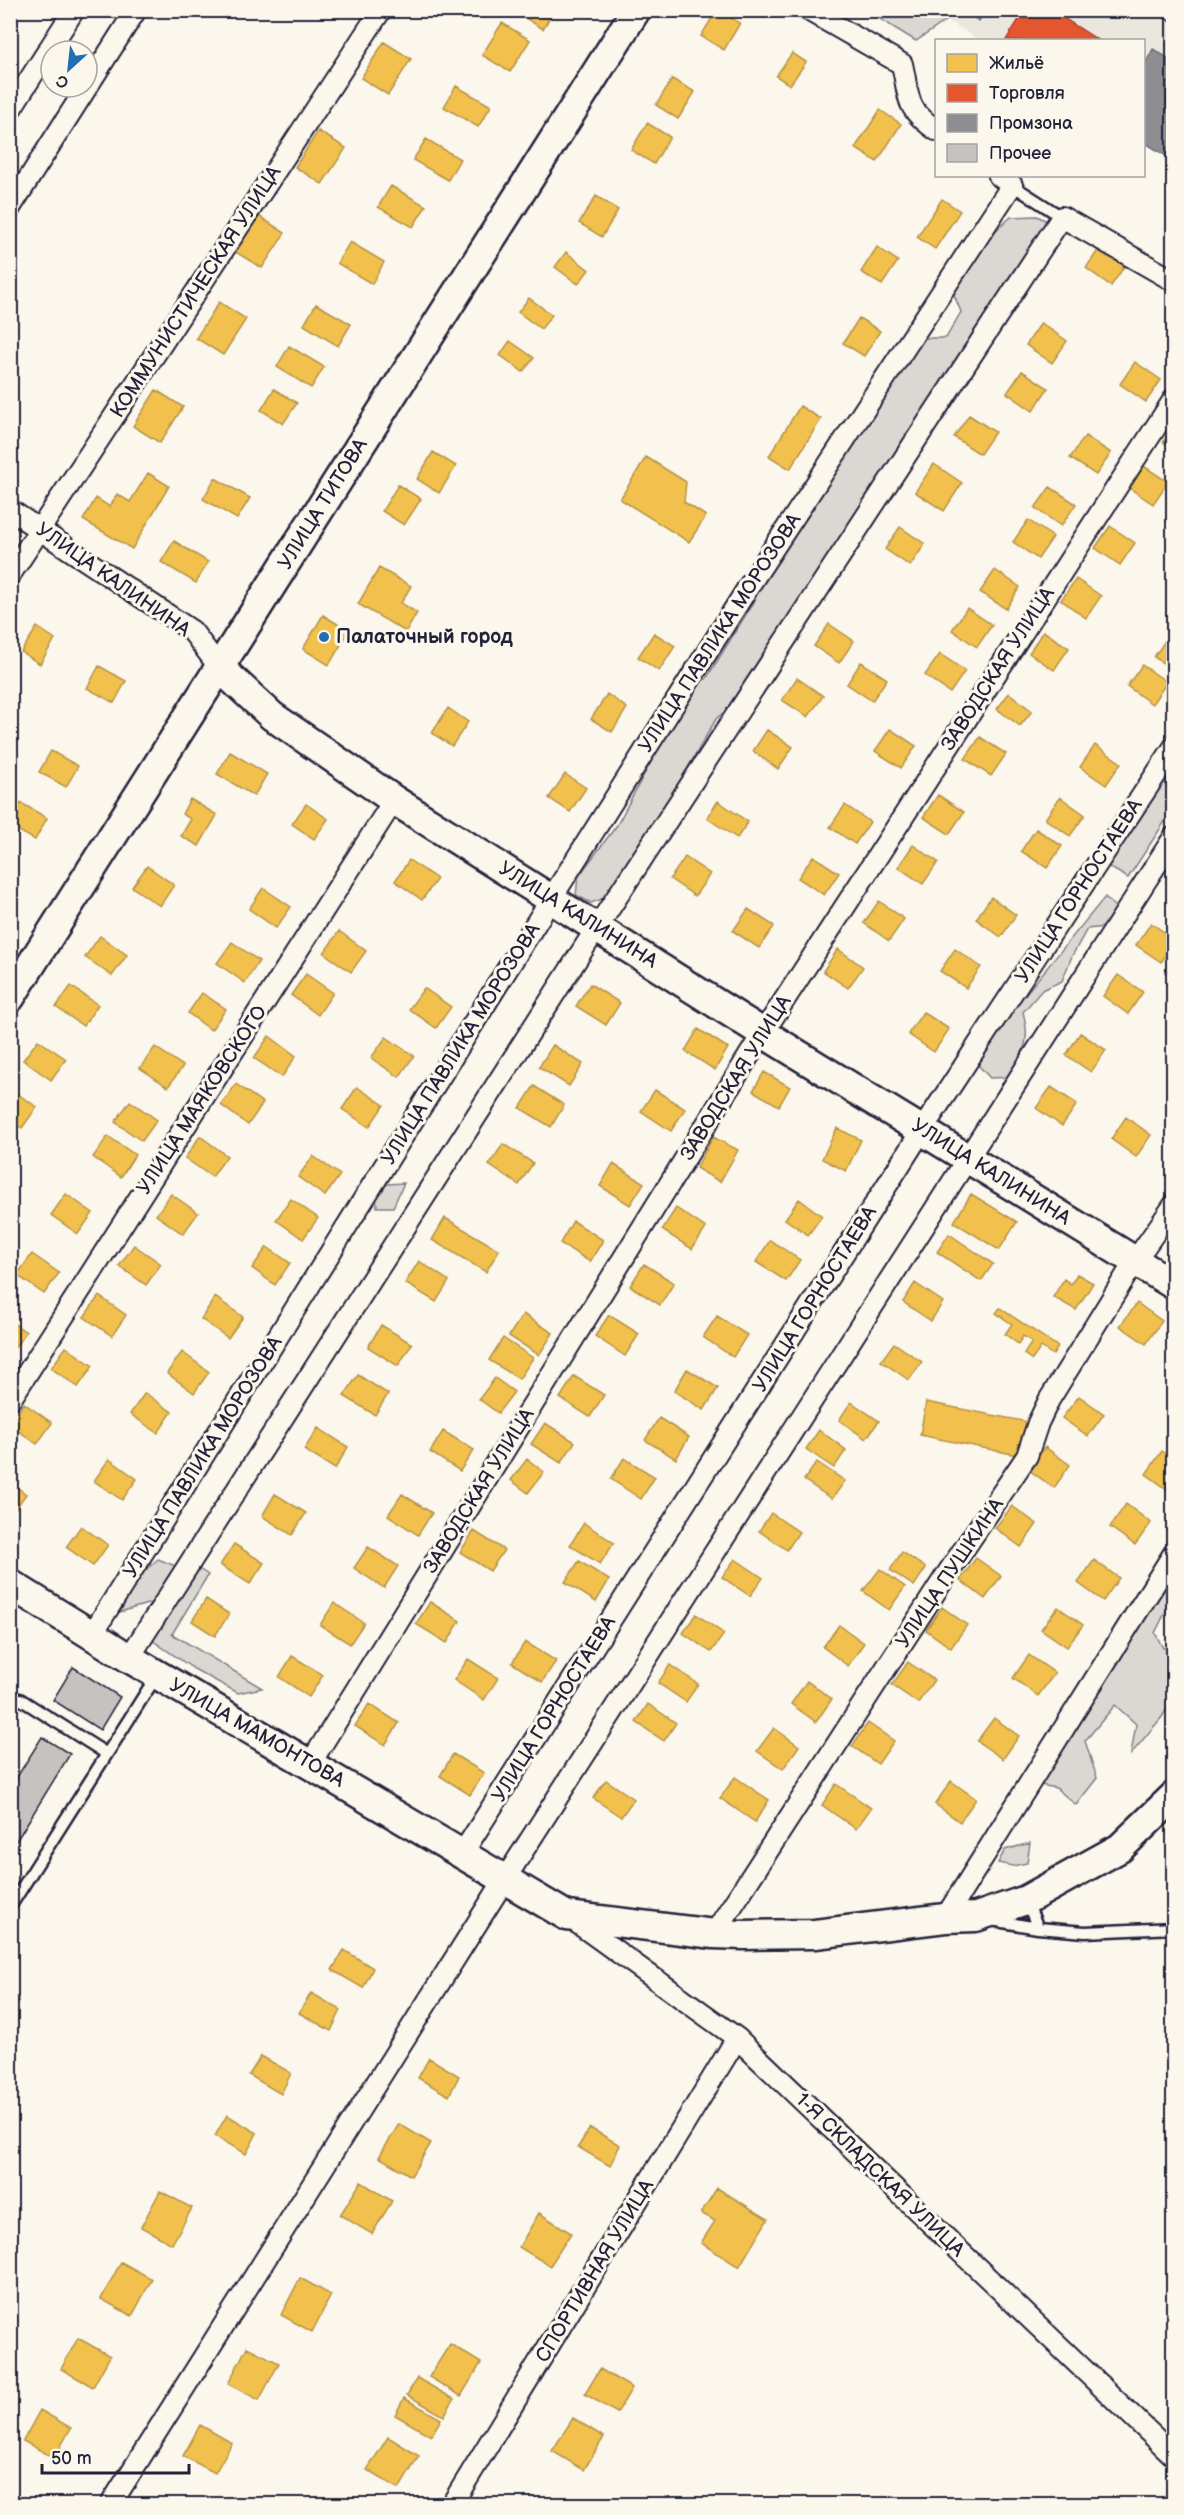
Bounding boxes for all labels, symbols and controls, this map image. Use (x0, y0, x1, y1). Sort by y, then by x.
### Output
north arrow (39, 39, 99, 99)
legend (935, 39, 1145, 177)
text: Жильё (989, 53, 1044, 74)
text: С (54, 70, 72, 92)
text: Торговля (989, 83, 1065, 104)
text: Промзона (989, 113, 1073, 134)
text: Прочее (989, 143, 1051, 164)
street label: КОММУНИСТИЧЕСКАЯ УЛИЦА (106, 161, 287, 422)
street label: УЛИЦА ТИТОВА (273, 433, 373, 574)
street label: УЛИЦА ПАВЛИКА МОРОЗОВА (634, 508, 807, 757)
street label: УЛИЦА КАЛИНИНА (31, 518, 195, 643)
street label: ЗАВОДСКАЯ УЛИЦА (936, 582, 1060, 755)
place label: Палаточный город (336, 625, 513, 649)
marker: Палаточный город (317, 630, 331, 644)
street label: УЛИЦА ГОРНОСТАЕВА (1010, 794, 1148, 988)
street label: УЛИЦА КАЛИНИНА (494, 856, 663, 974)
street label: УЛИЦА ПАВЛИКА МОРОЗОВА (377, 918, 546, 1169)
street label: ЗАВОДСКАЯ УЛИЦА (675, 990, 797, 1165)
street label: УЛИЦА МАЯКОВСКОГО (132, 1001, 272, 1199)
street label: УЛИЦА КАЛИНИНА (907, 1113, 1076, 1231)
street label: УЛИЦА ГОРНОСТАЕВА (748, 1201, 883, 1396)
street label: УЛИЦА ПАВЛИКА МОРОЗОВА (119, 1331, 288, 1582)
street label: ЗАВОДСКАЯ УЛИЦА (418, 1403, 540, 1578)
street label: УЛИЦА ПУШКИНА (891, 1493, 1010, 1652)
street label: УЛИЦА ГОРНОСТАЕВА (487, 1611, 622, 1806)
street label: УЛИЦА МАМОНТОВА (165, 1673, 349, 1793)
street label: 1-Я СКЛАДСКАЯ УЛИЦА (790, 2088, 970, 2263)
street label: СПОРТИВНАЯ УЛИЦА (531, 2174, 660, 2367)
scale bar (42, 2437, 189, 2475)
text: 50 m (51, 2448, 92, 2469)

